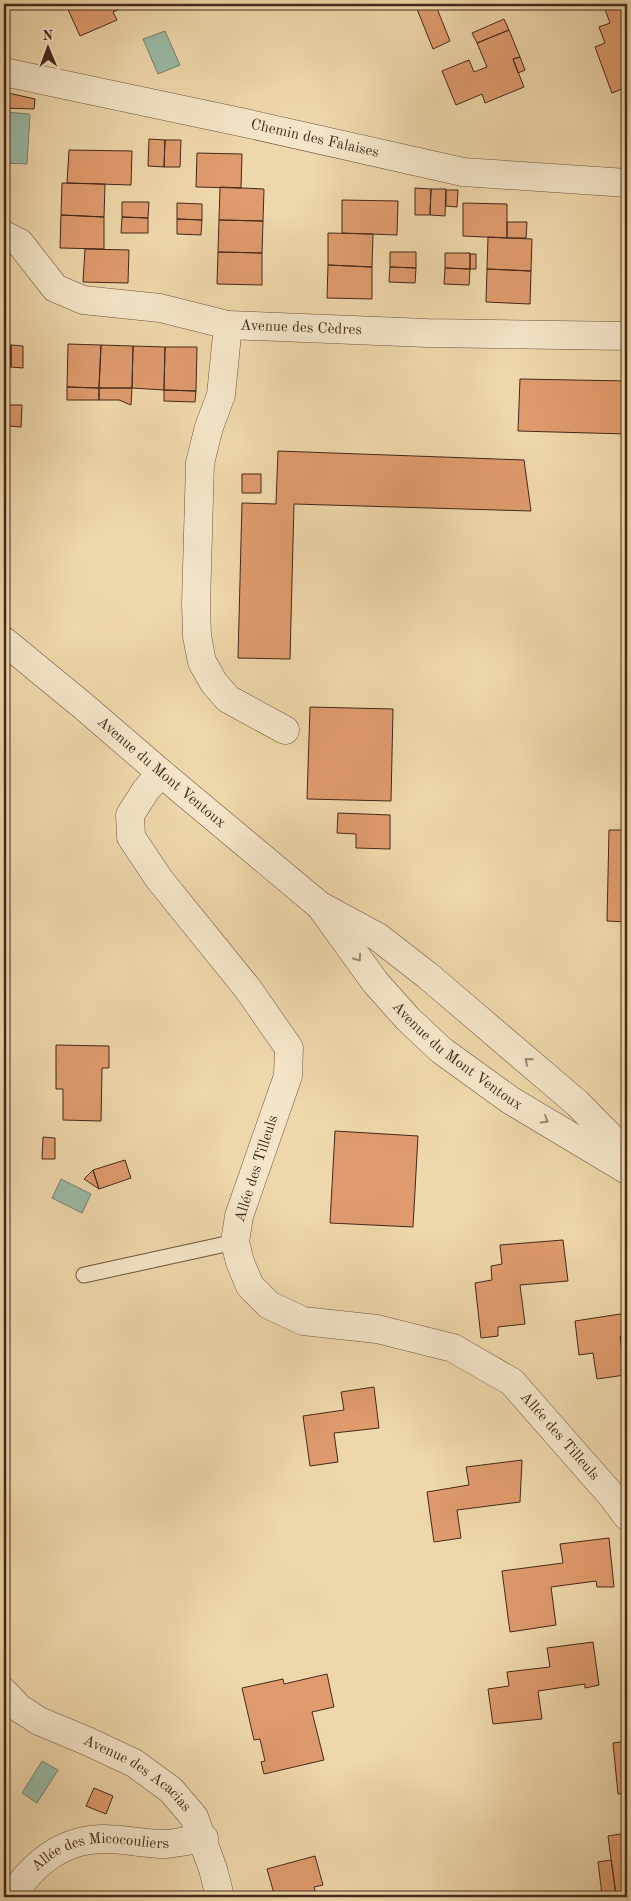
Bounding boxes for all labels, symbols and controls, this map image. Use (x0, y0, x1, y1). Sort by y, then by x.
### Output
north arrow (22, 22, 72, 72)
text: N (42, 29, 54, 43)
street label: Chemin des Falaises (249, 117, 380, 160)
street label: Avenue des Cèdres (240, 318, 362, 338)
street label: Avenue du Mont Ventoux (94, 714, 228, 831)
one-way arrow (352, 953, 361, 962)
street label: Avenue du Mont Ventoux (389, 999, 525, 1113)
one-way arrow (525, 1058, 534, 1067)
street label: Allée des Tilleuls (233, 1114, 281, 1224)
one-way arrow (540, 1114, 549, 1124)
street label: Allée des Tilleuls (517, 1389, 602, 1483)
street label: Avenue des Acacias (81, 1733, 194, 1815)
street label: Allée des Micocouliers (29, 1831, 170, 1874)

